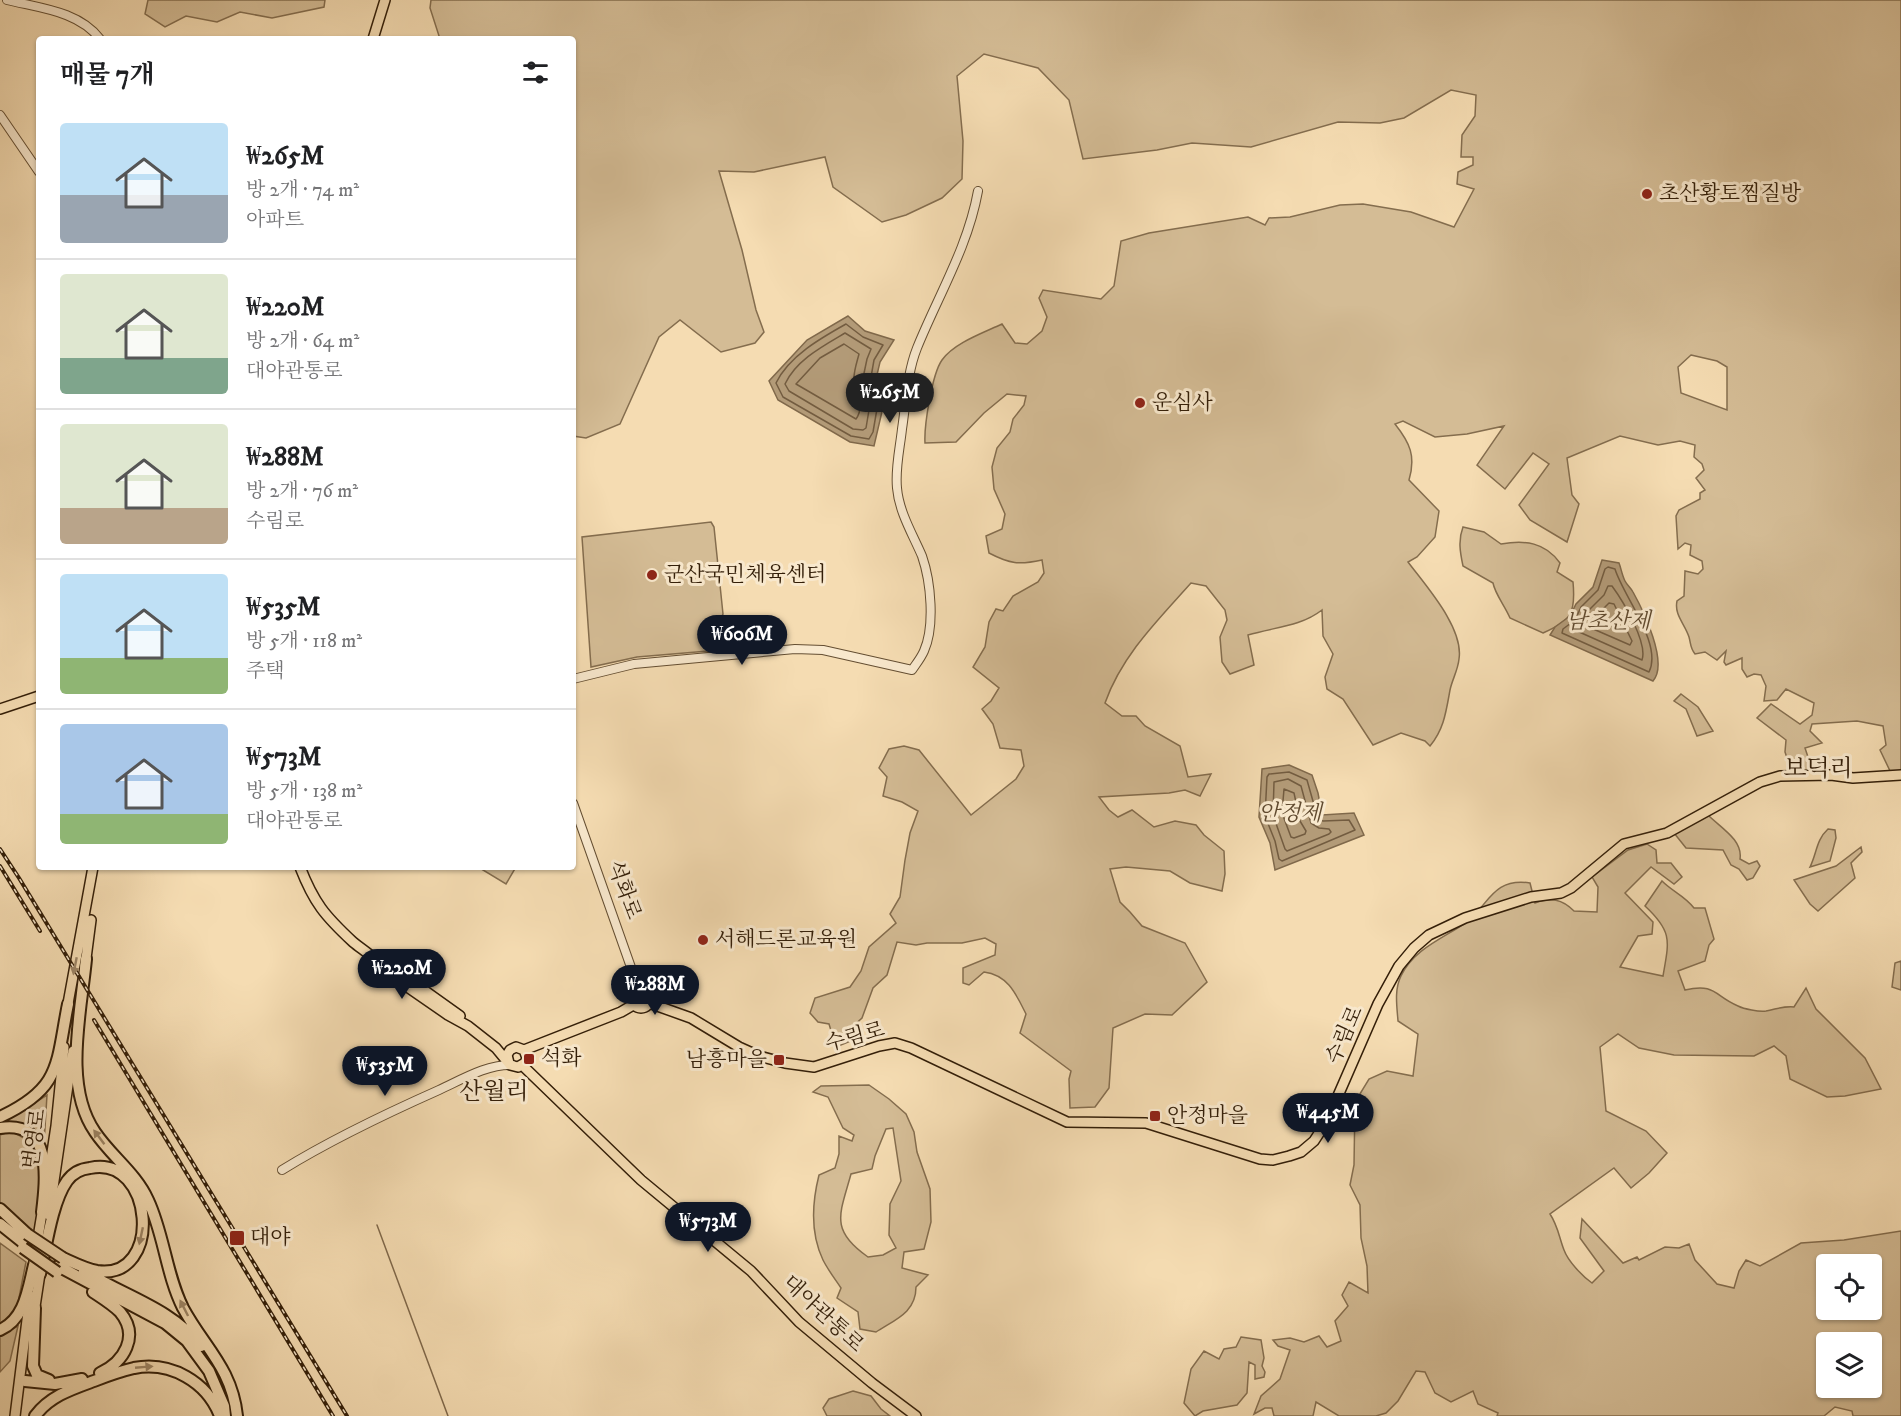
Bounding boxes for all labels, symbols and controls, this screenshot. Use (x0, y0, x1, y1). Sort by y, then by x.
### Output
icon: filters (519, 56, 552, 89)
text: 매물 7개 (60, 59, 155, 92)
text: ₩265M (246, 140, 324, 173)
icon: home (108, 147, 180, 219)
text: 방 2개 · 74 m² (246, 178, 359, 203)
place label: 초산황토찜질방 (1659, 181, 1802, 207)
marker: 초산황토찜질방 (1640, 187, 1654, 201)
text: 아파트 (246, 208, 304, 233)
text: ₩220M (246, 291, 325, 324)
icon: home (108, 298, 180, 370)
text: 방 2개 · 64 m² (246, 329, 359, 354)
text: 대야관통로 (246, 359, 343, 384)
pin: ₩265M (848, 373, 932, 424)
text: ₩265M (860, 380, 920, 405)
place label: 운심사 (1152, 390, 1214, 416)
marker: 운심사 (1133, 396, 1147, 410)
text: ₩288M (246, 441, 324, 474)
icon: home (108, 448, 180, 520)
text: 방 2개 · 76 m² (246, 479, 358, 504)
text: 수림로 (246, 509, 304, 534)
place label: 군산국민체육센터 (664, 562, 826, 588)
marker: 군산국민체육센터 (645, 568, 659, 582)
text: ₩535M (246, 591, 321, 624)
icon: home (108, 598, 180, 670)
water label: 남초산제 (1565, 608, 1653, 635)
pin: ₩606M (700, 615, 784, 666)
text: ₩606M (711, 622, 773, 647)
text: 방 5개 · 118 m² (246, 629, 362, 654)
text: 주택 (246, 659, 285, 684)
text: ₩573M (246, 741, 321, 774)
icon: home (108, 748, 180, 820)
district label: 보덕리 (1783, 754, 1853, 784)
text: 방 5개 · 138 m² (246, 779, 362, 804)
water label: 안정제 (1258, 800, 1325, 827)
text: 대야관통로 (246, 809, 343, 834)
street label: 석화로 (601, 857, 647, 923)
place label: 서해드론교육원 (715, 927, 857, 953)
marker: 서해드론교육원 (696, 933, 710, 947)
pin: ₩220M (360, 949, 444, 1000)
text: ₩220M (372, 956, 432, 981)
one-way arrow (70, 957, 79, 976)
pin: ₩288M (613, 965, 697, 1016)
text: ₩288M (625, 972, 685, 997)
street label: 수림로 (1321, 1002, 1369, 1068)
street label: 수림로 (822, 1017, 888, 1057)
pin: ₩535M (343, 1046, 427, 1097)
place label: 석화 (541, 1046, 582, 1072)
place label: 남흥마을 (686, 1047, 767, 1073)
marker: 석화 (522, 1052, 536, 1066)
text: ₩535M (356, 1053, 414, 1078)
marker: 남흥마을 (772, 1053, 786, 1067)
district label: 산월리 (459, 1077, 529, 1107)
pin: ₩445M (1286, 1093, 1370, 1144)
text: ₩445M (1297, 1100, 1359, 1125)
place label: 안정마을 (1167, 1103, 1248, 1129)
street label: 번영로 (18, 1107, 52, 1171)
marker: 안정마을 (1148, 1109, 1162, 1123)
one-way arrow (93, 1129, 105, 1145)
pin: ₩573M (666, 1202, 750, 1253)
text: ₩573M (679, 1209, 737, 1234)
place label: 대야 (250, 1225, 291, 1251)
one-way arrow (136, 1227, 146, 1245)
marker: 대야 (228, 1229, 246, 1247)
map controls (1816, 1254, 1882, 1398)
button: locate (1816, 1254, 1882, 1320)
street label: 대야관통로 (777, 1270, 869, 1358)
one-way arrow (179, 1300, 189, 1317)
button: layers (1816, 1332, 1882, 1398)
one-way arrow (134, 1362, 153, 1372)

